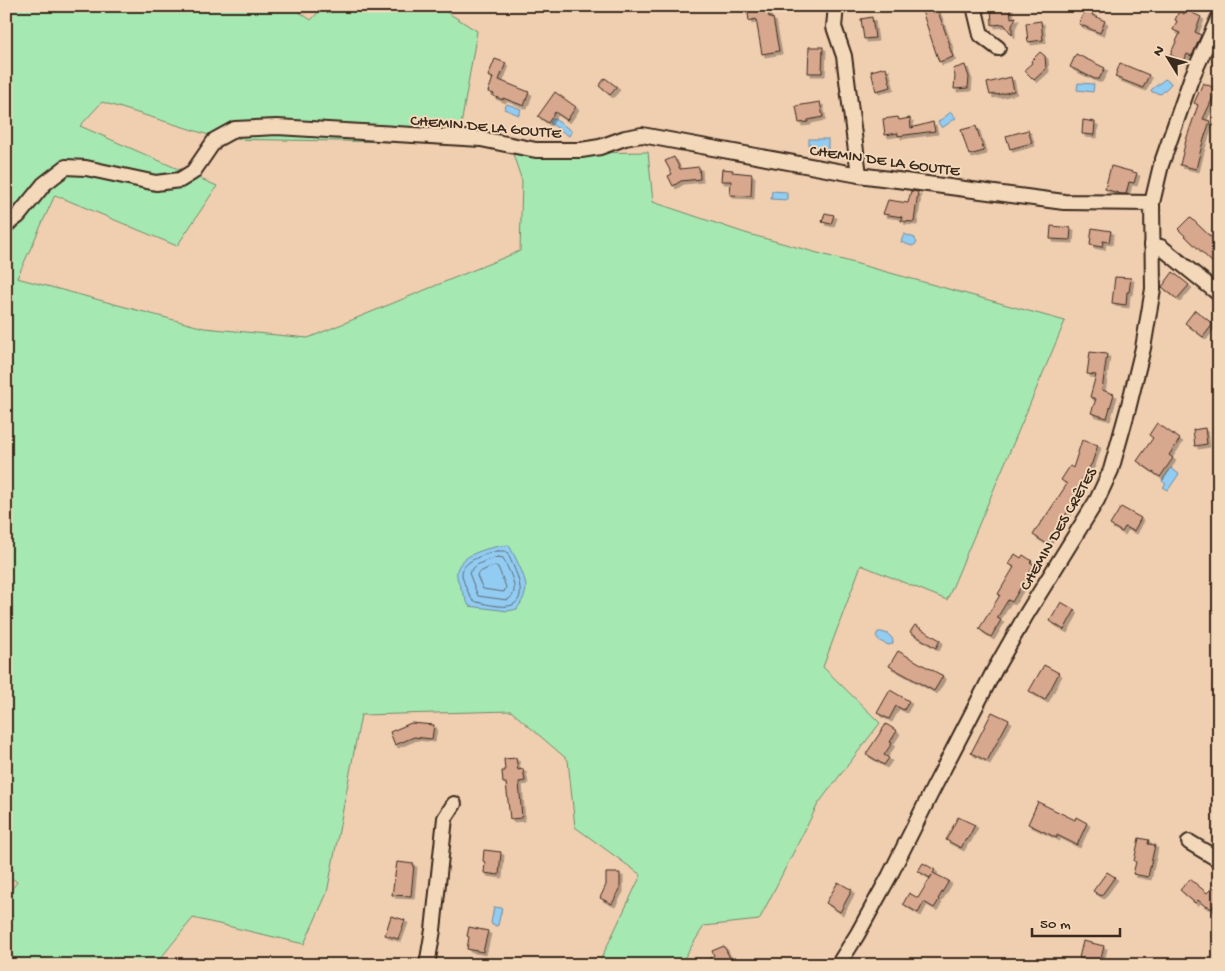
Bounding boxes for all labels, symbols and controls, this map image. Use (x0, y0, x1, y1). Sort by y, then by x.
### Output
north arrow (1142, 32, 1192, 82)
text: N (1150, 43, 1169, 60)
street label: CHEMIN DE LA GOUTTE (409, 112, 563, 145)
street label: CHEMIN DE LA GOUTTE (808, 143, 962, 183)
street label: CHEMIN DES CRÊTES (1016, 464, 1103, 595)
scale bar (1032, 906, 1120, 938)
text: 50 m (1040, 916, 1071, 934)

